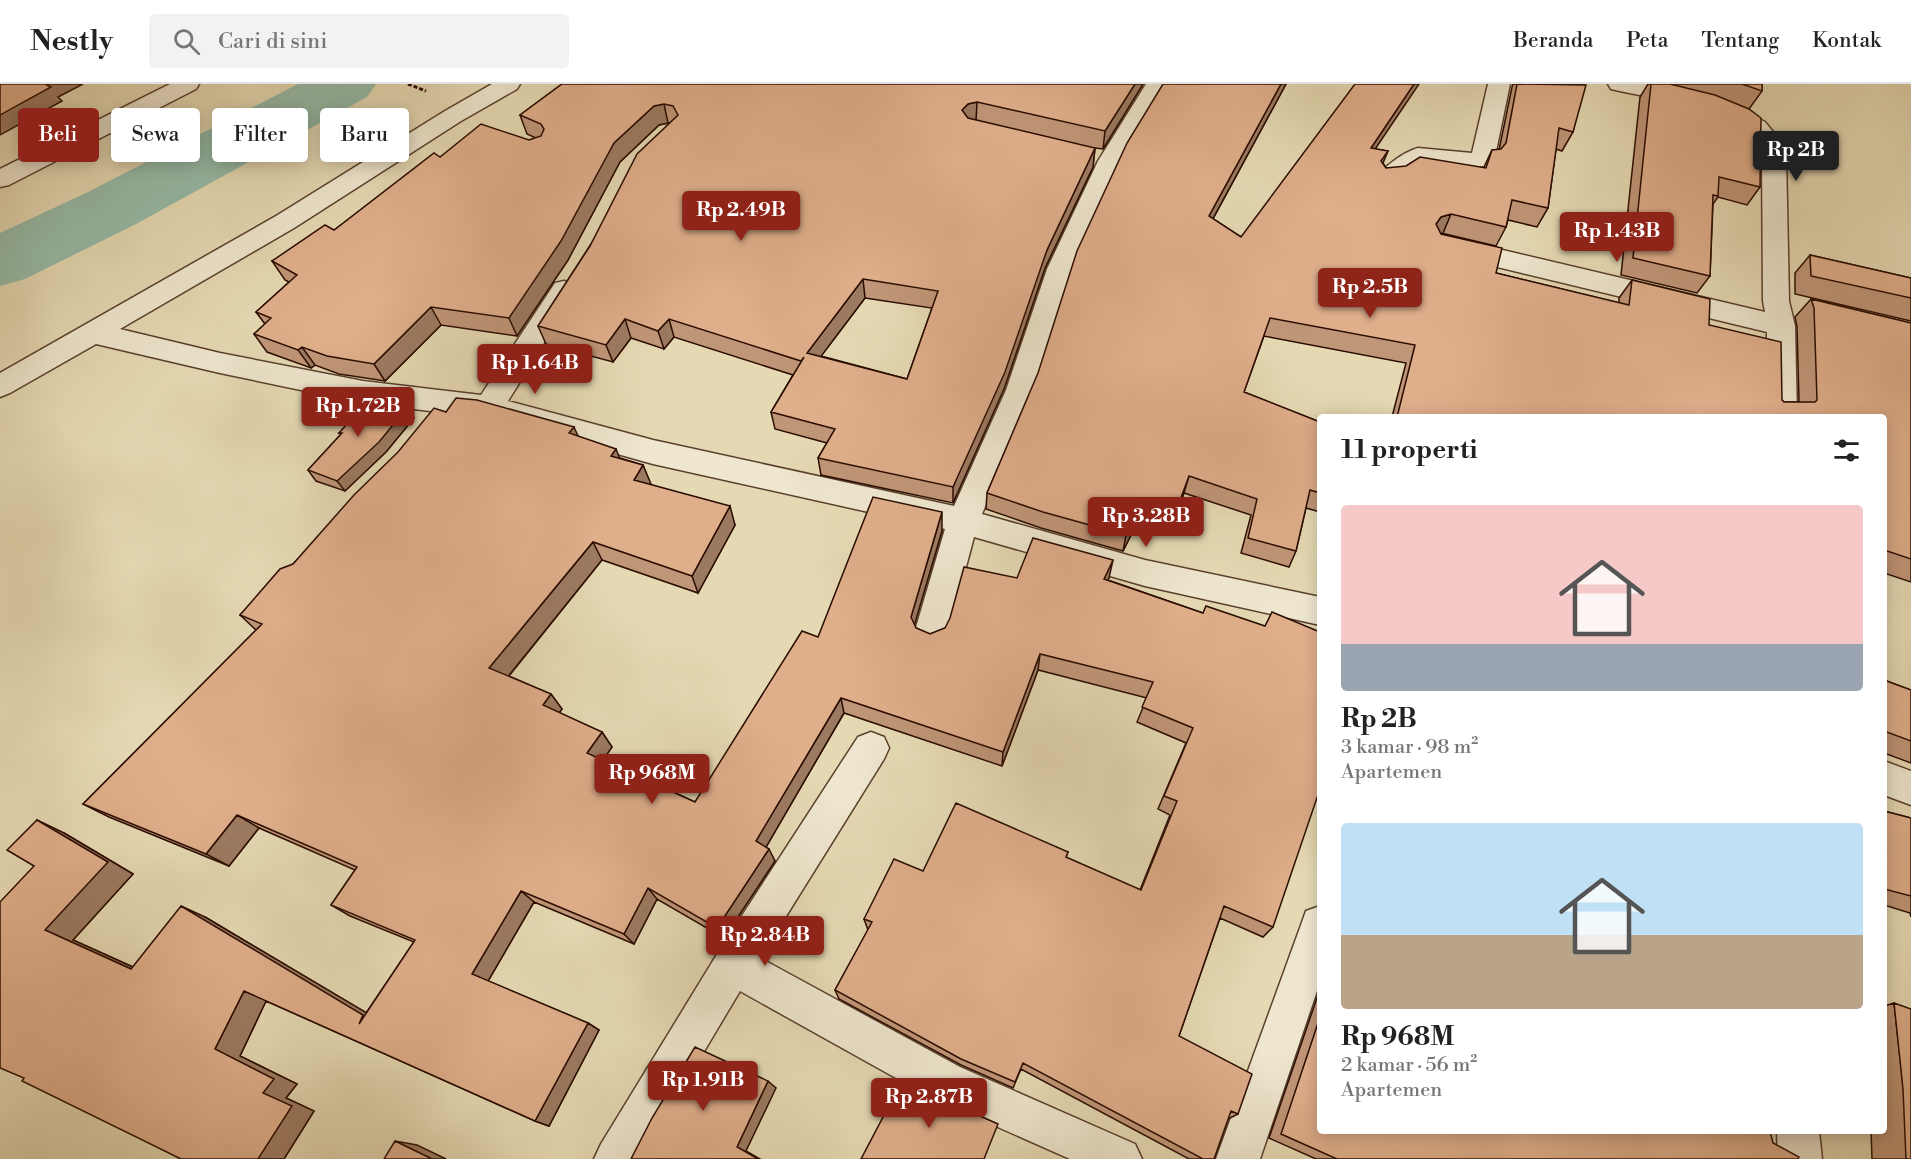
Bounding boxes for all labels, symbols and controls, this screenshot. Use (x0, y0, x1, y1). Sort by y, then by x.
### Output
search box (149, 14, 569, 68)
text: Nestly (30, 24, 113, 59)
icon: search (170, 25, 203, 58)
text: Cari di sini (218, 28, 327, 55)
text: Beranda (1513, 28, 1593, 54)
text: Peta (1626, 28, 1668, 54)
text: Tentang (1701, 28, 1779, 54)
text: Kontak (1812, 28, 1881, 54)
chip: Beli (18, 108, 99, 162)
chip: Sewa (111, 108, 200, 162)
chip: Filter (212, 108, 308, 162)
chip: Baru (320, 108, 409, 162)
pin: Rp 2B (1754, 131, 1838, 182)
text: Rp 2B (1767, 138, 1825, 163)
pin: Rp 2.49B (679, 191, 803, 242)
text: Rp 2.49B (696, 198, 786, 223)
pin: Rp 1.43B (1555, 212, 1679, 263)
text: Rp 1.43B (1574, 219, 1660, 244)
pin: Rp 2.5B (1315, 268, 1425, 319)
text: Rp 2.5B (1332, 275, 1408, 300)
pin: Rp 1.64B (473, 344, 597, 395)
text: Rp 1.64B (491, 351, 579, 376)
pin: Rp 1.72B (296, 387, 420, 438)
text: Rp 1.72B (316, 394, 400, 419)
text: 11 properti (1341, 434, 1477, 466)
icon: filters (1830, 434, 1863, 467)
pin: Rp 3.28B (1084, 497, 1208, 548)
text: Rp 3.28B (1102, 504, 1190, 529)
icon: home (1548, 544, 1656, 652)
text: Rp 2B (1341, 703, 1417, 735)
text: 3 kamar · 98 m² (1341, 735, 1478, 760)
pin: Rp 968M (597, 754, 707, 805)
text: Apartemen (1341, 760, 1442, 785)
text: Rp 968M (608, 761, 696, 786)
icon: home (1548, 862, 1656, 970)
pin: Rp 2.84B (703, 916, 827, 967)
text: Rp 2.84B (720, 923, 810, 948)
text: Rp 968M (1341, 1021, 1454, 1053)
text: 2 kamar · 56 m² (1341, 1053, 1477, 1078)
pin: Rp 1.91B (641, 1061, 765, 1112)
text: Rp 1.91B (662, 1068, 744, 1093)
pin: Rp 2.87B (867, 1078, 991, 1129)
text: Apartemen (1341, 1078, 1442, 1103)
text: Rp 2.87B (885, 1085, 973, 1110)

